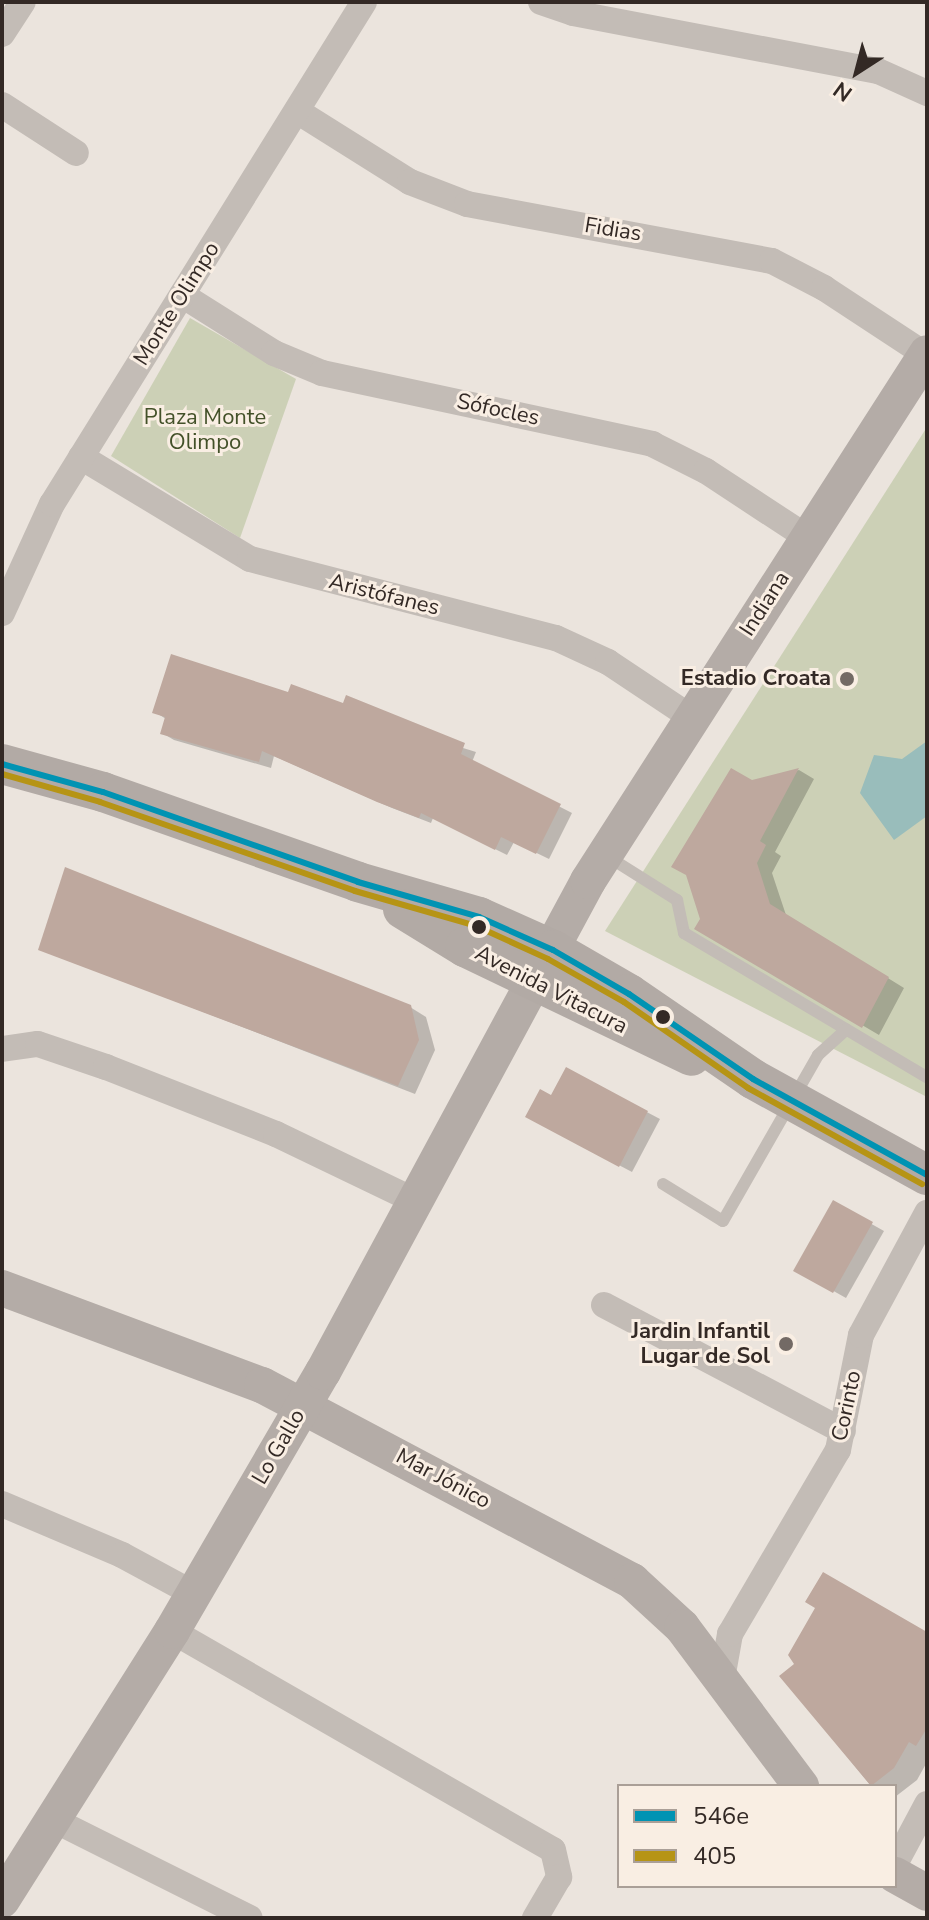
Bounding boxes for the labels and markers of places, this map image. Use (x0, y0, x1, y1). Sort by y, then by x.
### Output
place label: Estadio Croata (681, 666, 831, 692)
marker: Estadio Croata (838, 670, 856, 688)
unlabelled marker (471, 919, 487, 935)
unlabelled marker (655, 1009, 671, 1025)
place label: Jardin Infantil Lugar de Sol (631, 1318, 770, 1370)
marker: Jardin Infantil Lugar de Sol (777, 1335, 795, 1353)

